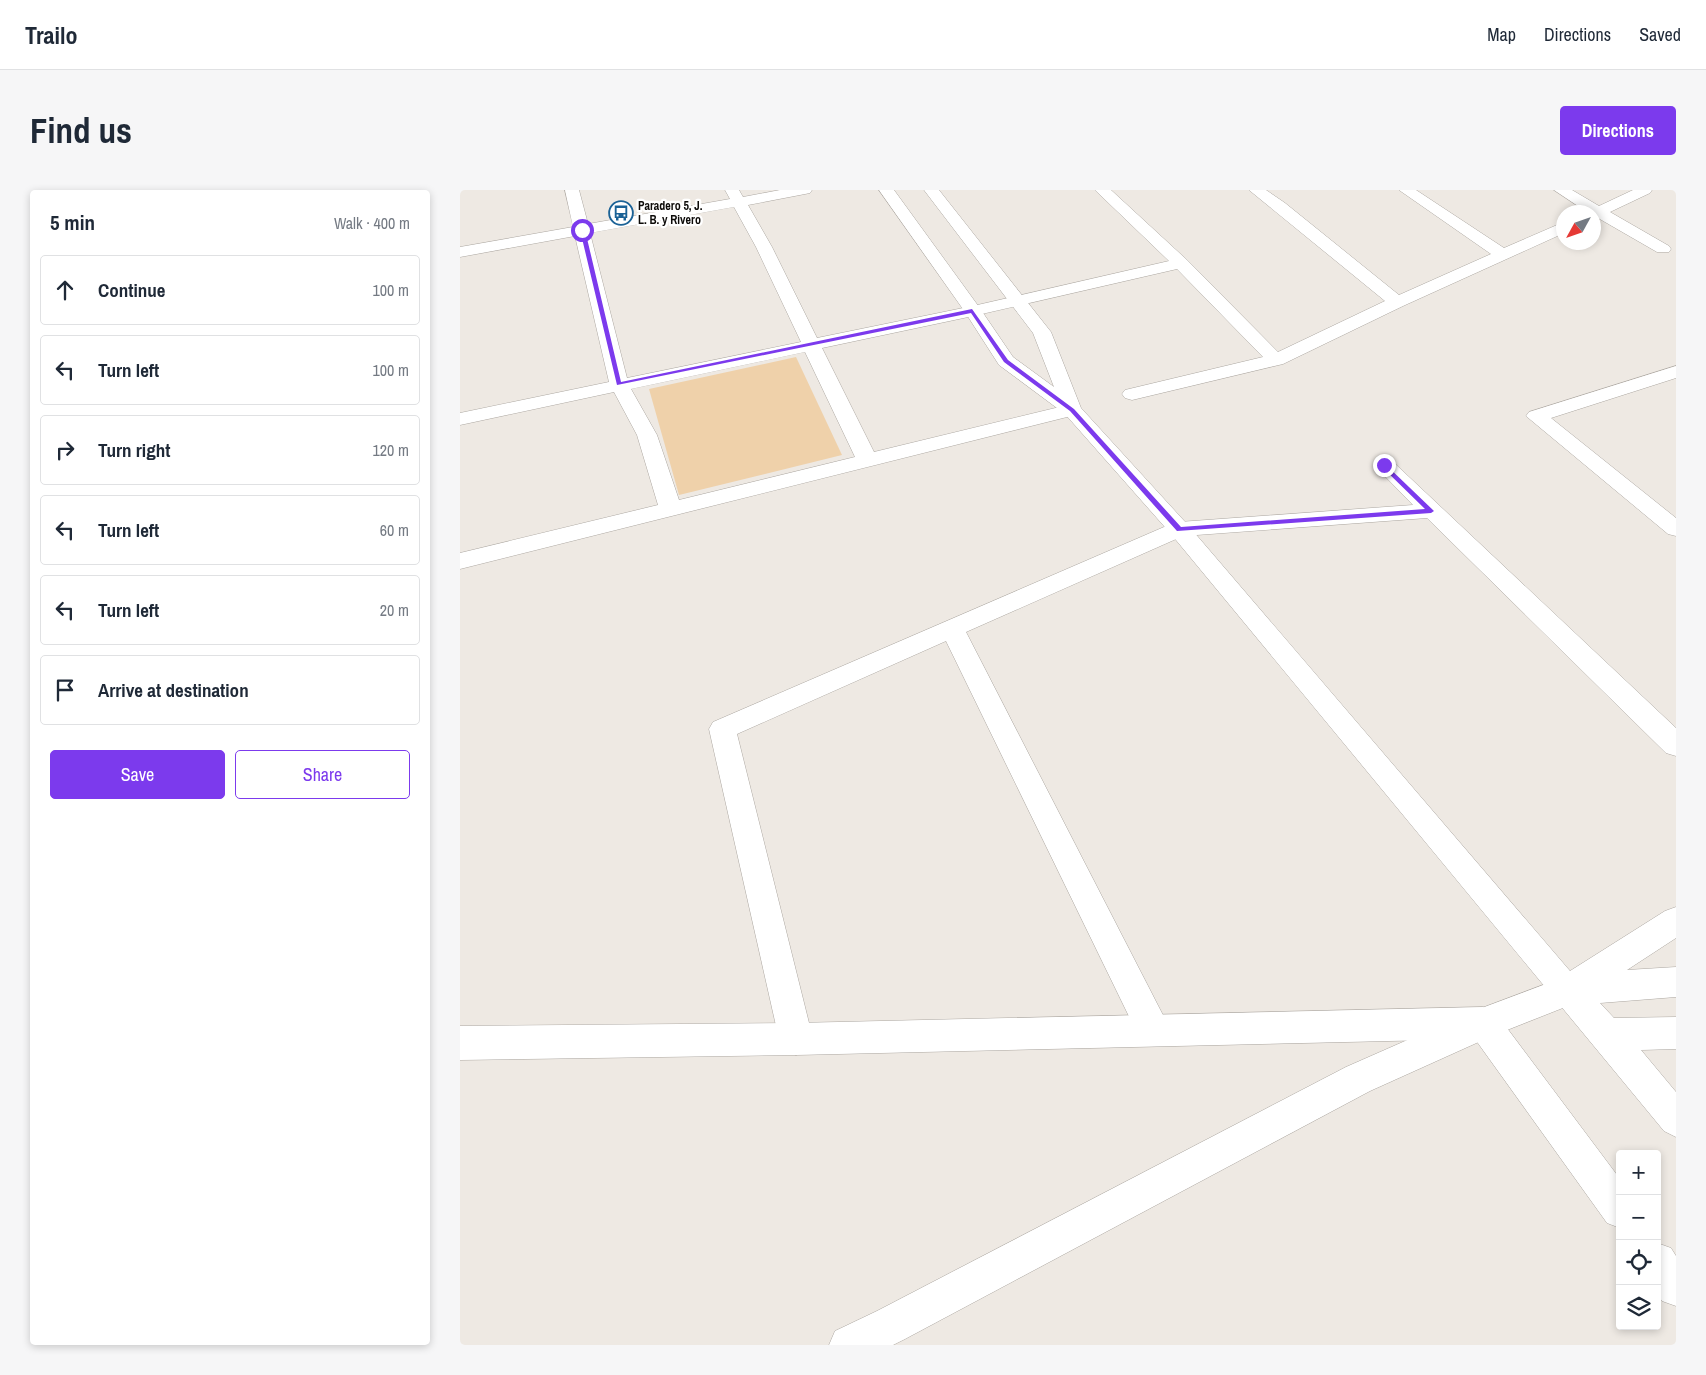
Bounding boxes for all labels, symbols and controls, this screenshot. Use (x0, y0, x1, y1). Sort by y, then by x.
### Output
text: Trailo (25, 19, 78, 51)
text: Map (1487, 22, 1516, 47)
text: Directions (1544, 22, 1611, 47)
text: Saved (1639, 22, 1681, 47)
button: Directions (1560, 106, 1676, 155)
text: Find us (30, 107, 132, 154)
place label: Paradero 5, J. L. B. y Rivero (638, 198, 703, 228)
bus stop icon: Paradero 5, J. L. B. y Rivero (608, 200, 634, 226)
north arrow (1556, 205, 1601, 250)
text: 5 min (50, 208, 95, 237)
text: Walk · 400 m (334, 212, 410, 234)
route start (571, 219, 594, 242)
icon: ahead (51, 276, 79, 304)
text: Continue (98, 277, 166, 303)
text: 100 m (373, 279, 409, 301)
icon: left (51, 356, 79, 384)
text: Turn left (98, 357, 159, 383)
text: 100 m (373, 359, 409, 381)
icon: right (51, 436, 79, 464)
text: Turn right (98, 437, 170, 463)
text: 120 m (373, 439, 409, 461)
route end (1373, 454, 1396, 477)
icon: left (51, 516, 79, 544)
text: Turn left (98, 517, 159, 543)
text: 60 m (380, 519, 409, 541)
icon: left (51, 596, 79, 624)
text: Turn left (98, 597, 159, 623)
text: 20 m (380, 599, 409, 621)
icon: arrive (51, 676, 79, 704)
text: Arrive at destination (98, 677, 249, 703)
button: Save (50, 750, 225, 799)
button: Share (235, 750, 410, 799)
map controls (1616, 1150, 1661, 1330)
button: + (1616, 1150, 1661, 1195)
button: − (1616, 1195, 1661, 1240)
button: locate (1616, 1240, 1661, 1285)
button: layers (1616, 1285, 1661, 1330)

